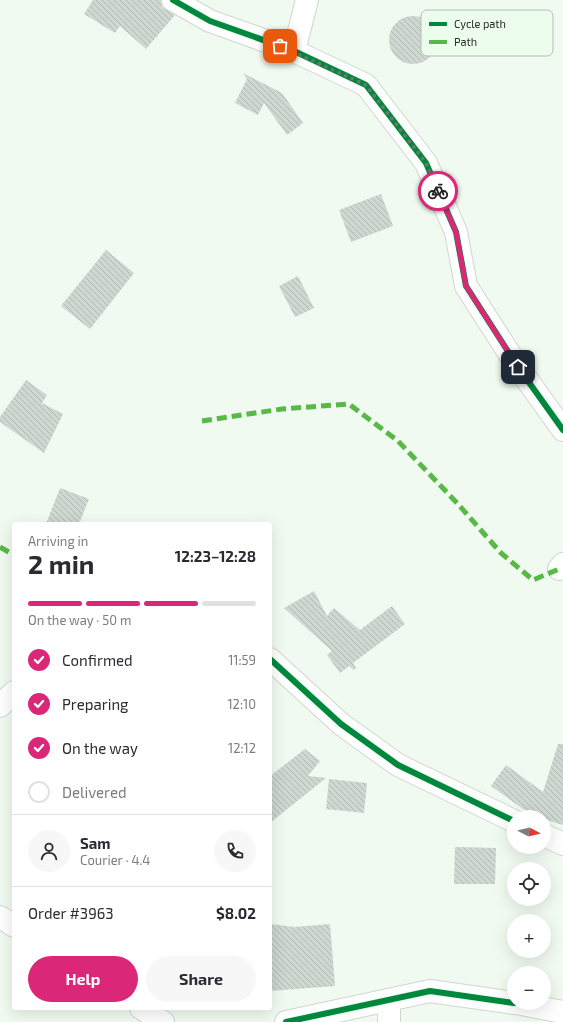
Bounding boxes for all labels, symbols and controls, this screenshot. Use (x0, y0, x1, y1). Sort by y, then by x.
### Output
legend (421, 10, 553, 56)
text: Cycle path (454, 17, 506, 30)
pin (263, 29, 297, 63)
icon: bag (269, 35, 291, 57)
text: Path (454, 35, 477, 48)
courier (418, 171, 458, 211)
icon: bike (427, 180, 449, 202)
pin (501, 350, 535, 384)
icon: home (507, 356, 529, 378)
text: Arriving in (28, 533, 88, 549)
text: 12:23–12:28 (175, 547, 256, 565)
text: 2 min (28, 548, 94, 579)
text: On the way · 50 m (28, 612, 131, 628)
icon: check (28, 649, 50, 671)
text: Confirmed (62, 651, 133, 669)
text: 11:59 (228, 652, 256, 668)
icon: check (28, 693, 50, 715)
text: Preparing (62, 695, 128, 713)
text: 12:10 (227, 696, 256, 712)
icon: check (28, 737, 50, 759)
text: On the way (62, 739, 138, 757)
text: 12:12 (228, 740, 256, 756)
text: Delivered (62, 783, 127, 801)
north arrow (507, 810, 551, 854)
map controls (507, 810, 551, 1010)
button: person (28, 830, 70, 872)
button: phone (214, 830, 256, 872)
text: Sam (80, 834, 111, 852)
text: Courier · 4.4 (80, 852, 150, 868)
button: locate (507, 862, 551, 906)
text: Order #3963 (28, 904, 114, 922)
text: $8.02 (216, 904, 256, 922)
button: + (507, 914, 551, 958)
button: Help (28, 956, 138, 1002)
button: Share (146, 956, 256, 1002)
button: − (507, 966, 551, 1010)

